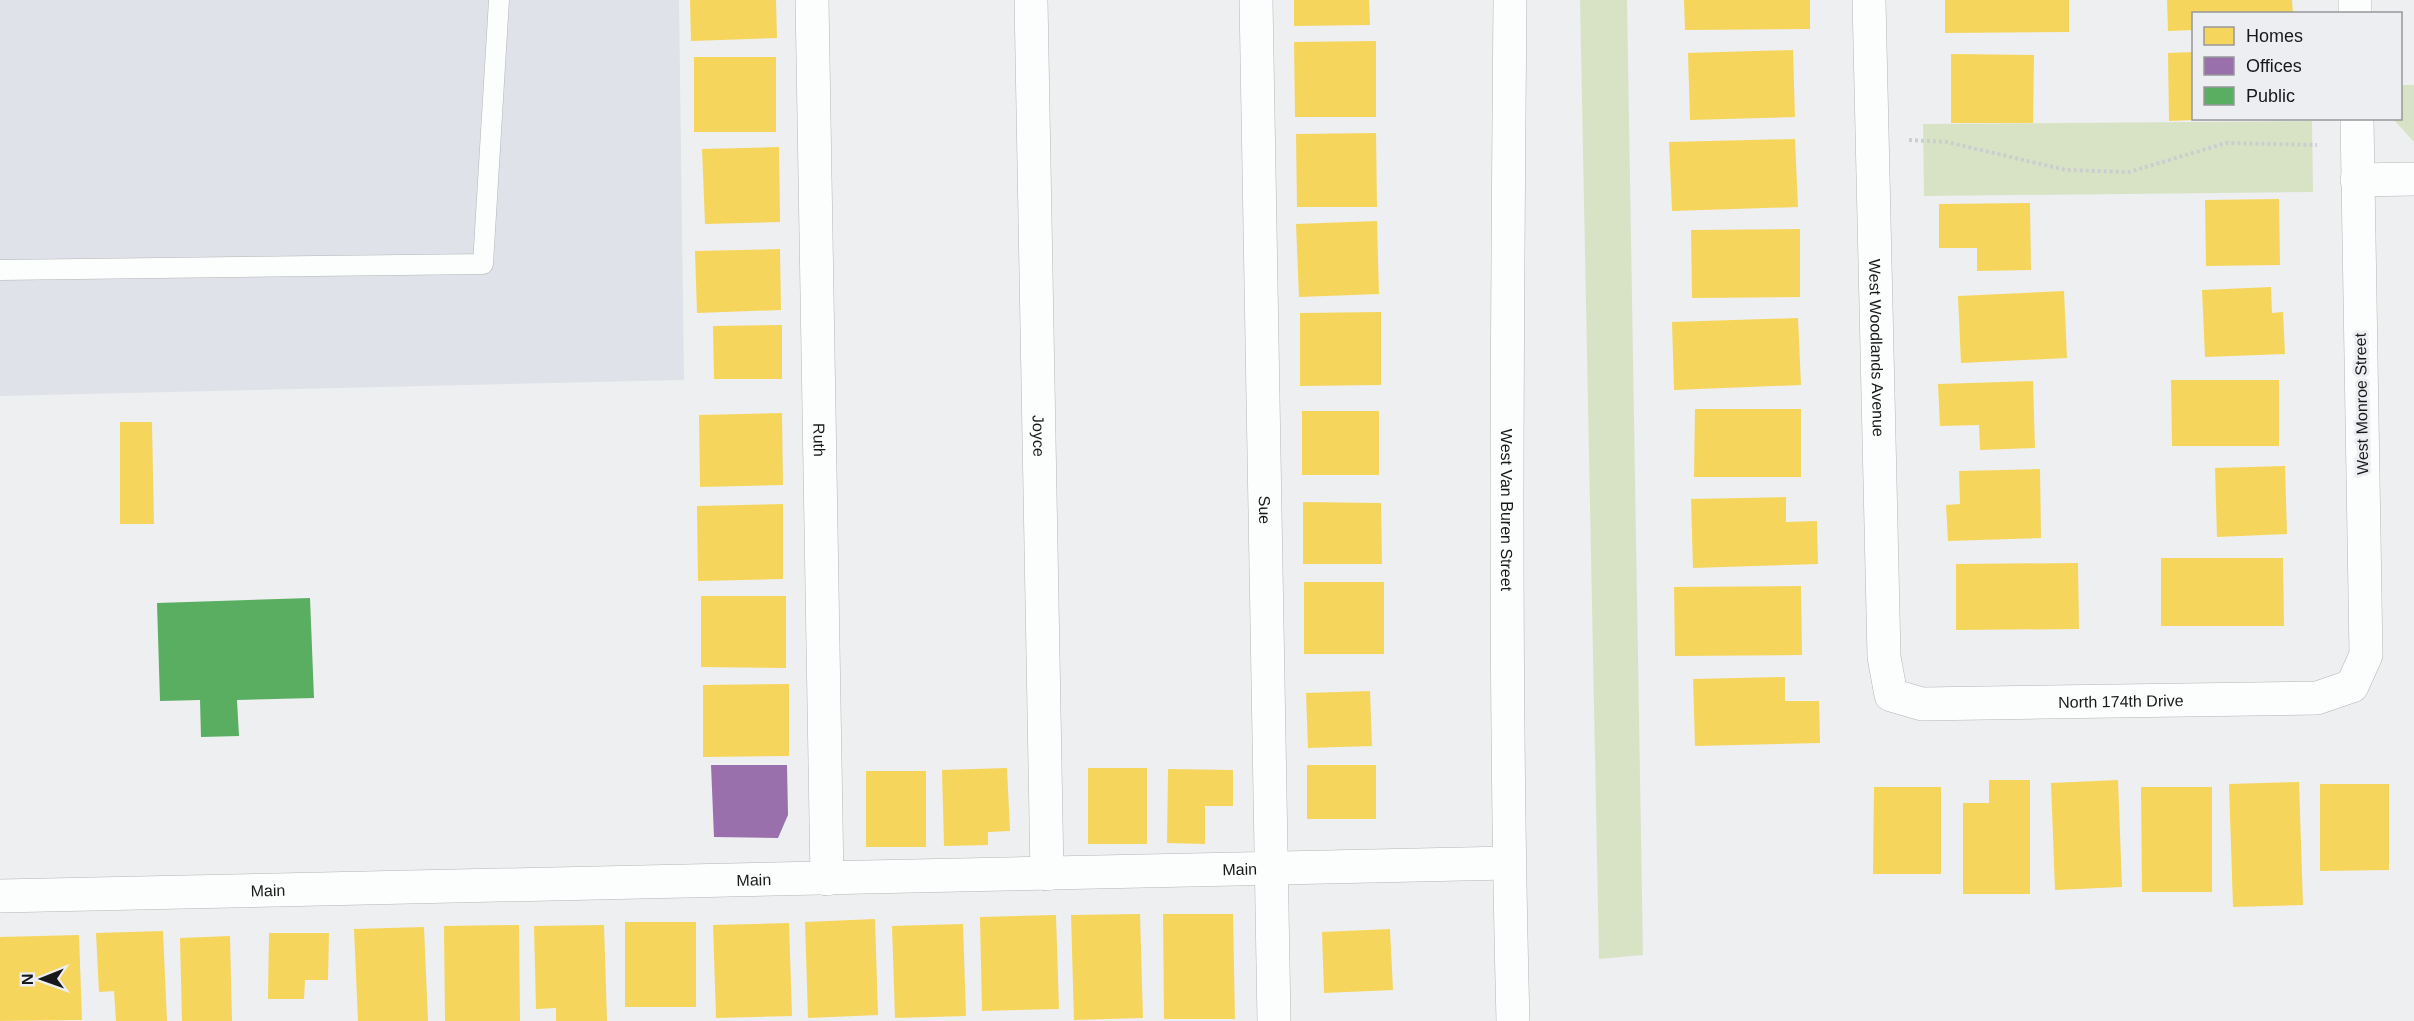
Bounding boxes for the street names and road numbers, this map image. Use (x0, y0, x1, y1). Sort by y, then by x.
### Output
street label: West Woodlands Avenue (1866, 259, 1887, 437)
street label: West Monroe Street (2352, 332, 2371, 475)
street label: Joyce (1030, 415, 1047, 457)
street label: Ruth (810, 423, 828, 457)
street label: West Van Buren Street (1498, 429, 1515, 592)
street label: Sue (1256, 496, 1273, 524)
street label: North 174th Drive (2058, 692, 2184, 711)
street label: Main (1222, 860, 1257, 878)
street label: Main (736, 871, 771, 889)
street label: Main (250, 882, 285, 900)

